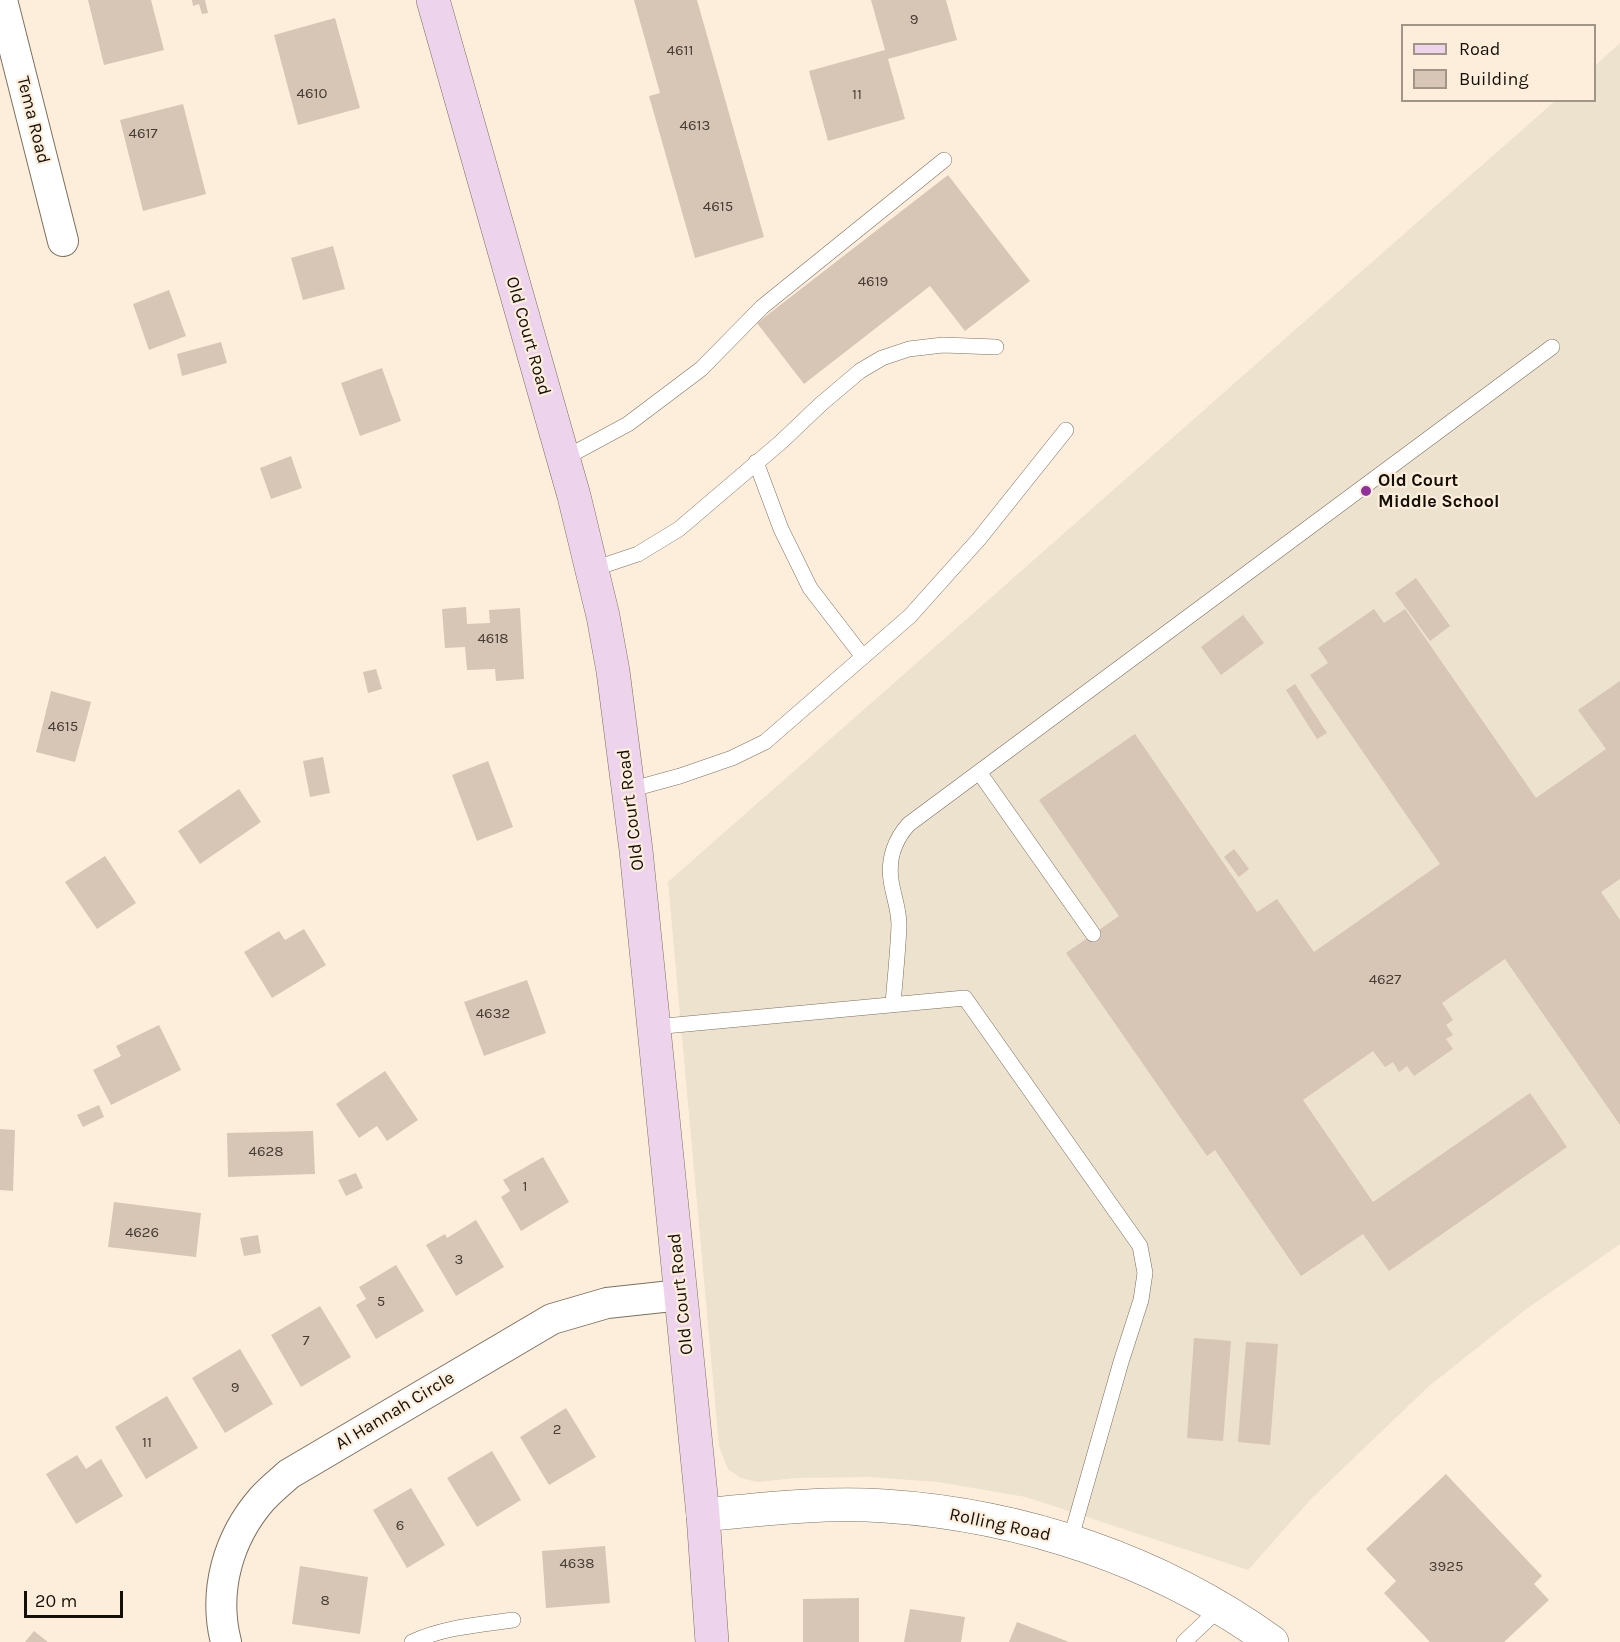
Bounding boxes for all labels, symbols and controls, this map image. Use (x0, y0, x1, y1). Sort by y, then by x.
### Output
house number: 9 (910, 11, 918, 29)
legend (1401, 24, 1596, 102)
text: Road (1459, 38, 1500, 60)
house number: 4611 (667, 42, 693, 60)
text: Building (1459, 68, 1529, 90)
street label: Tema Road (12, 74, 54, 166)
house number: 4610 (297, 85, 327, 103)
house number: 11 (852, 86, 862, 104)
house number: 4613 (680, 117, 710, 135)
house number: 4617 (129, 125, 157, 143)
house number: 4615 (703, 198, 733, 216)
house number: 4619 (858, 273, 888, 291)
street label: Old Court Road (501, 274, 555, 398)
place label: Old Court Middle School (1378, 470, 1499, 512)
marker: Old Court Middle School (1359, 484, 1373, 498)
house number: 4618 (477, 630, 509, 648)
house number: 4615 (48, 718, 78, 736)
street label: Old Court Road (613, 748, 649, 872)
house number: 4627 (1369, 971, 1401, 989)
house number: 4632 (476, 1005, 510, 1023)
house number: 4628 (249, 1143, 283, 1161)
house number: 1 (523, 1178, 527, 1196)
house number: 4626 (125, 1224, 159, 1242)
street label: Old Court Road (664, 1232, 698, 1356)
house number: 3 (455, 1251, 463, 1269)
house number: 5 (377, 1293, 385, 1311)
house number: 7 (302, 1332, 310, 1350)
street label: Al Hannah Circle (332, 1367, 458, 1455)
house number: 9 (231, 1379, 239, 1397)
house number: 2 (553, 1421, 561, 1439)
house number: 11 (142, 1434, 152, 1452)
street label: Rolling Road (947, 1504, 1053, 1546)
house number: 6 (396, 1517, 404, 1535)
house number: 4638 (559, 1555, 595, 1573)
house number: 3925 (1429, 1558, 1463, 1576)
scale bar (27, 1579, 126, 1617)
text: 20 m (35, 1590, 77, 1612)
house number: 8 (320, 1592, 330, 1610)

